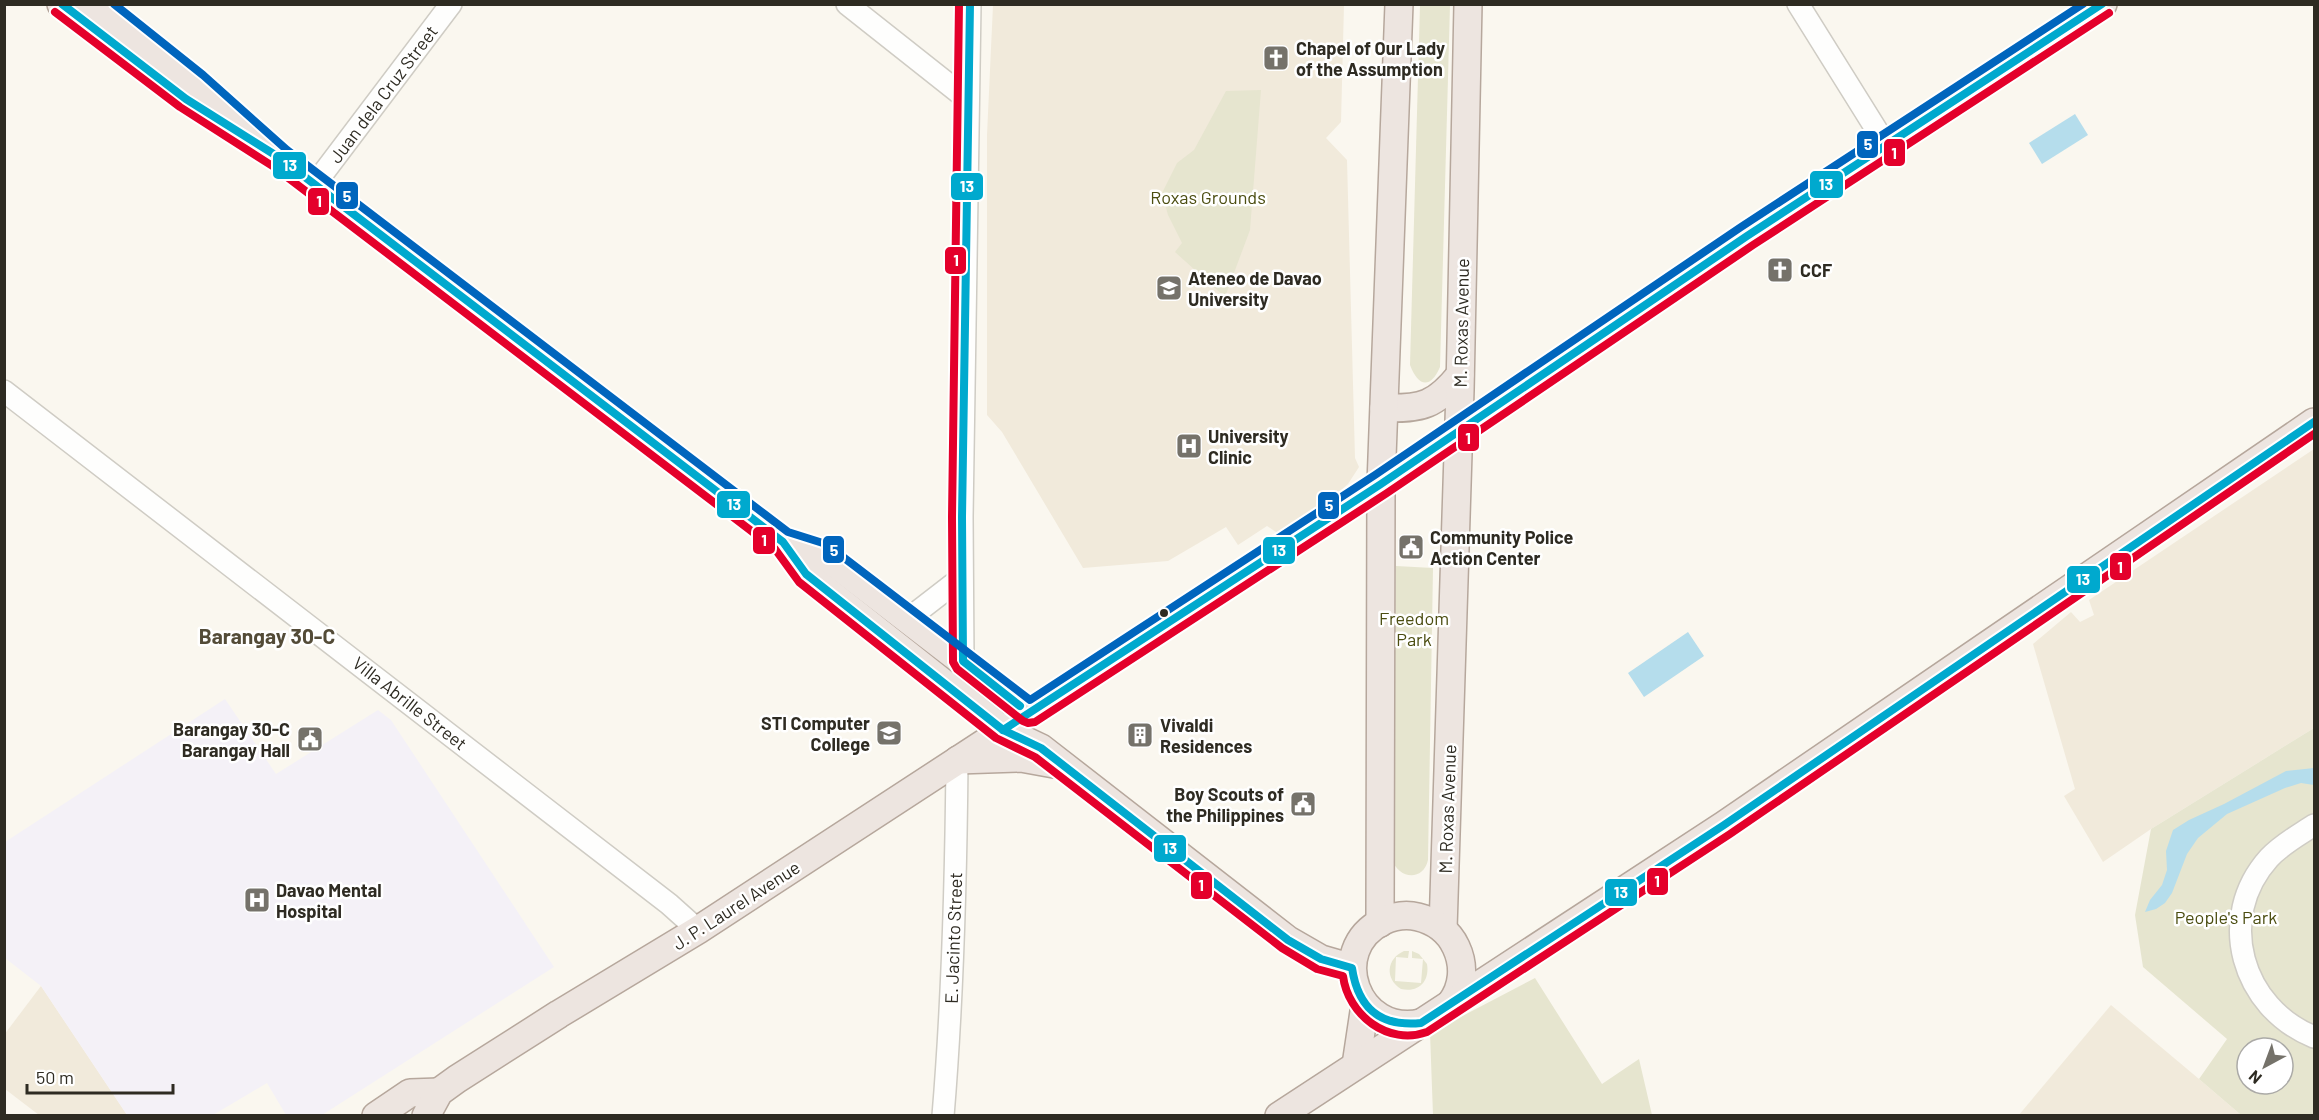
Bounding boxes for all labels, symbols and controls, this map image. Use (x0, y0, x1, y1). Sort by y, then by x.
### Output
street label: Juan dela Cruz Street (324, 21, 442, 167)
place label: Chapel of Our Lady of the Assumption (1296, 37, 1445, 80)
church icon: Chapel of Our Lady of the Assumption (1261, 43, 1291, 73)
line badge: 5 (1856, 130, 1879, 159)
text: 5 (1864, 134, 1873, 153)
line badge: 1 (1883, 138, 1906, 167)
text: 1 (1891, 143, 1897, 162)
line badge: 13 (272, 151, 307, 180)
text: 13 (283, 155, 297, 174)
line badge: 13 (1809, 170, 1844, 199)
line badge: 13 (950, 172, 984, 201)
text: 13 (1819, 174, 1833, 193)
text: 13 (960, 176, 974, 195)
line badge: 5 (335, 181, 359, 210)
text: 5 (343, 186, 352, 205)
park label: Roxas Grounds (1150, 186, 1266, 208)
line badge: 1 (307, 187, 330, 216)
text: 1 (316, 191, 322, 210)
line badge: 1 (944, 246, 967, 275)
text: 1 (953, 250, 959, 269)
church icon: CCF (1765, 255, 1795, 285)
street label: M. Roxas Avenue (1449, 258, 1473, 388)
place label: CCF (1800, 259, 1832, 281)
place label: Ateneo de Davao University (1188, 267, 1322, 310)
school or university icon: Ateneo de Davao University (1154, 273, 1184, 303)
line badge: 1 (1457, 423, 1480, 452)
place label: University Clinic (1208, 425, 1289, 468)
text: 1 (1465, 428, 1471, 447)
hospital icon: University Clinic (1174, 431, 1204, 461)
line badge: 13 (716, 490, 751, 519)
line badge: 5 (1317, 491, 1340, 520)
text: 13 (727, 494, 741, 513)
text: 5 (1325, 495, 1334, 514)
line badge: 1 (752, 526, 776, 555)
place label: Community Police Action Center (1430, 526, 1574, 569)
text: 1 (761, 530, 767, 549)
public building icon: Community Police Action Center (1396, 532, 1426, 562)
line badge: 5 (822, 535, 845, 564)
line badge: 13 (1262, 536, 1296, 565)
text: 5 (830, 540, 839, 559)
text: 13 (1272, 540, 1286, 559)
line badge: 1 (2109, 552, 2132, 581)
text: 1 (2117, 557, 2123, 576)
line badge: 13 (2066, 565, 2101, 594)
text: 13 (2076, 569, 2090, 588)
unlabelled marker (1158, 607, 1170, 619)
park label: Freedom Park (1379, 607, 1449, 650)
district label: Barangay 30-C (199, 623, 335, 648)
street label: Villa Abrille Street (349, 652, 471, 754)
place label: STI Computer College (761, 712, 870, 755)
place label: Vivaldi Residences (1160, 714, 1252, 757)
place label: Barangay 30-C Barangay Hall (173, 718, 290, 761)
school or university icon: STI Computer College (874, 718, 904, 748)
building icon: Vivaldi Residences (1125, 720, 1155, 750)
public building icon: Barangay 30-C Barangay Hall (295, 724, 325, 754)
street label: M. Roxas Avenue (1434, 744, 1460, 874)
place label: Boy Scouts of the Philippines (1166, 783, 1284, 826)
public building icon: Boy Scouts of the Philippines (1288, 789, 1318, 819)
line badge: 13 (1153, 834, 1187, 863)
text: 13 (1163, 838, 1177, 857)
street label: J. P. Laurel Avenue (668, 856, 804, 954)
line badge: 1 (1646, 867, 1669, 896)
line badge: 1 (1190, 871, 1213, 900)
text: 1 (1654, 871, 1660, 890)
street label: E. Jacinto Street (940, 872, 966, 1004)
text: 1 (1198, 875, 1204, 894)
line badge: 13 (1604, 878, 1638, 907)
place label: Davao Mental Hospital (276, 879, 382, 922)
text: 13 (1614, 882, 1628, 901)
hospital icon: Davao Mental Hospital (242, 885, 272, 915)
park label: People's Park (2175, 906, 2277, 928)
north arrow (2235, 1036, 2295, 1096)
scale bar (27, 1057, 172, 1095)
text: 50 m (36, 1066, 74, 1088)
text: N (2245, 1067, 2265, 1088)

